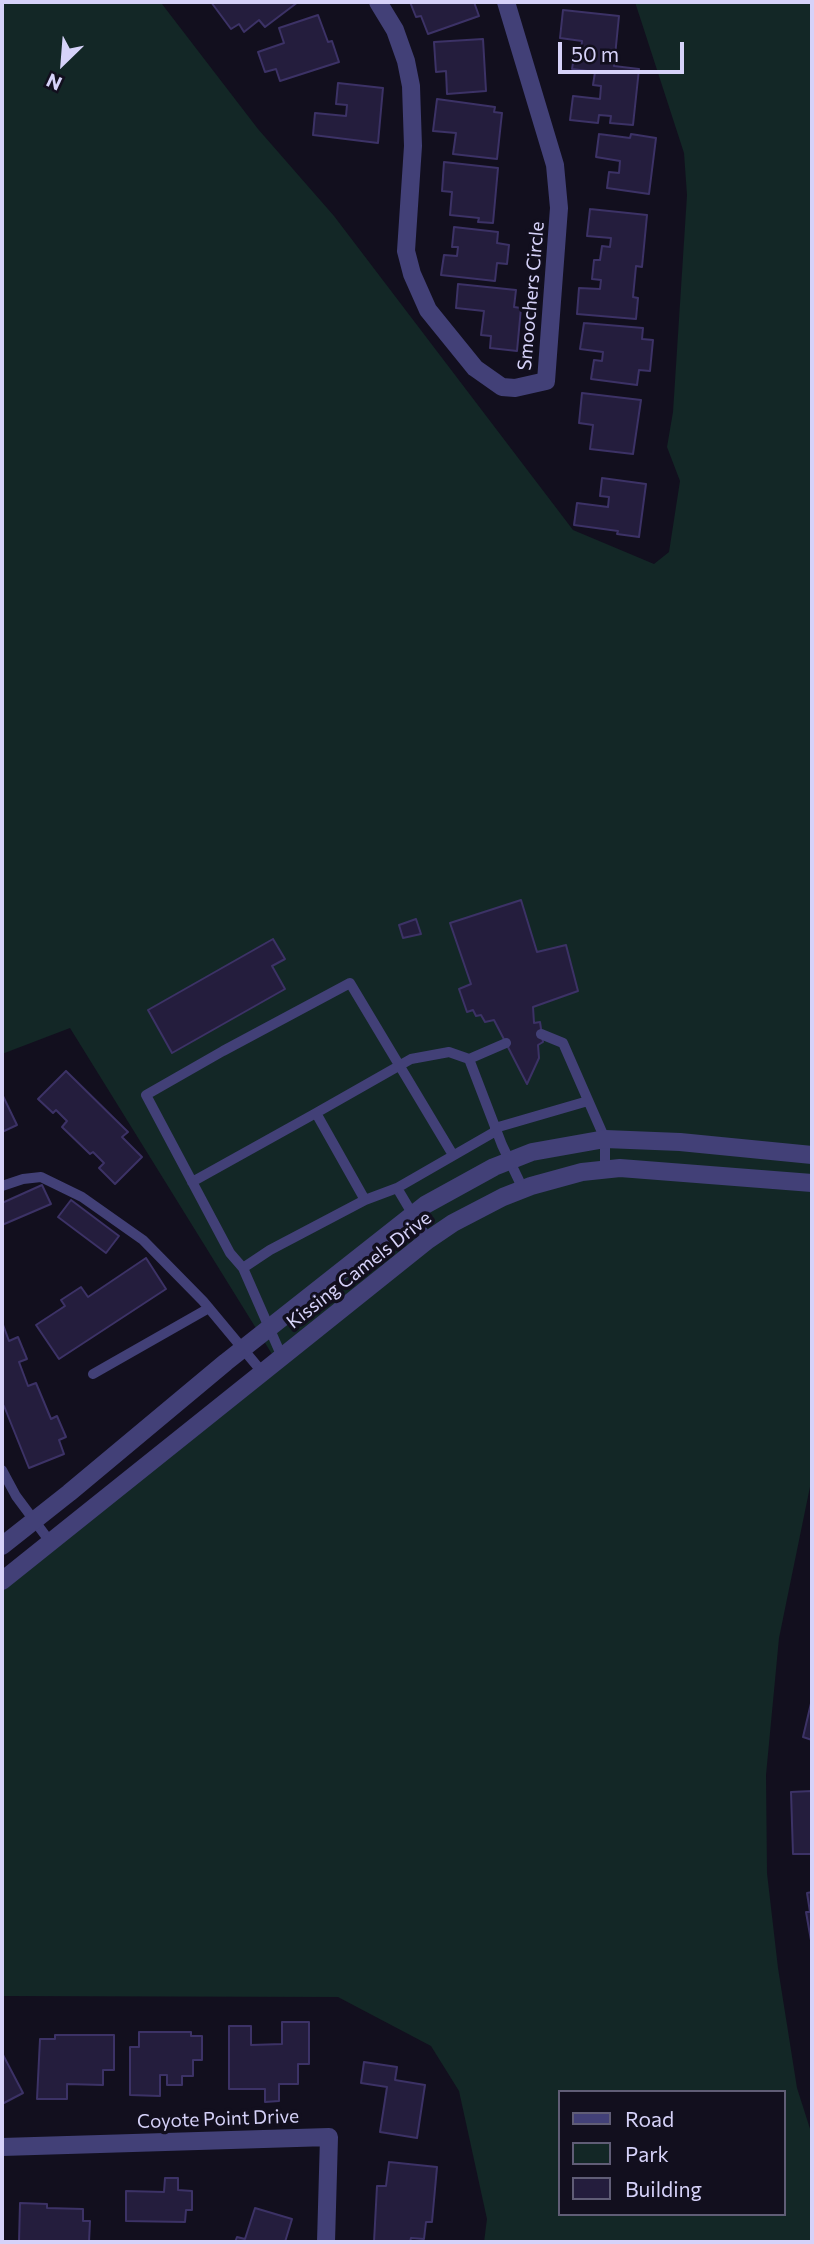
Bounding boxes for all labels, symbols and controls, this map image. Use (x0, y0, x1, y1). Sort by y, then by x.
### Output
north arrow (28, 28, 98, 98)
scale bar (562, 28, 688, 72)
text: 50 m (571, 41, 619, 66)
text: N (43, 69, 65, 96)
street label: Smoochers Circle (513, 220, 549, 372)
street label: Kissing Camels Drive (282, 1206, 436, 1334)
legend (558, 2090, 786, 2216)
street label: Coyote Point Drive (137, 2105, 299, 2133)
text: Road (625, 2106, 674, 2131)
text: Park (625, 2141, 669, 2166)
text: Building (625, 2176, 702, 2201)

